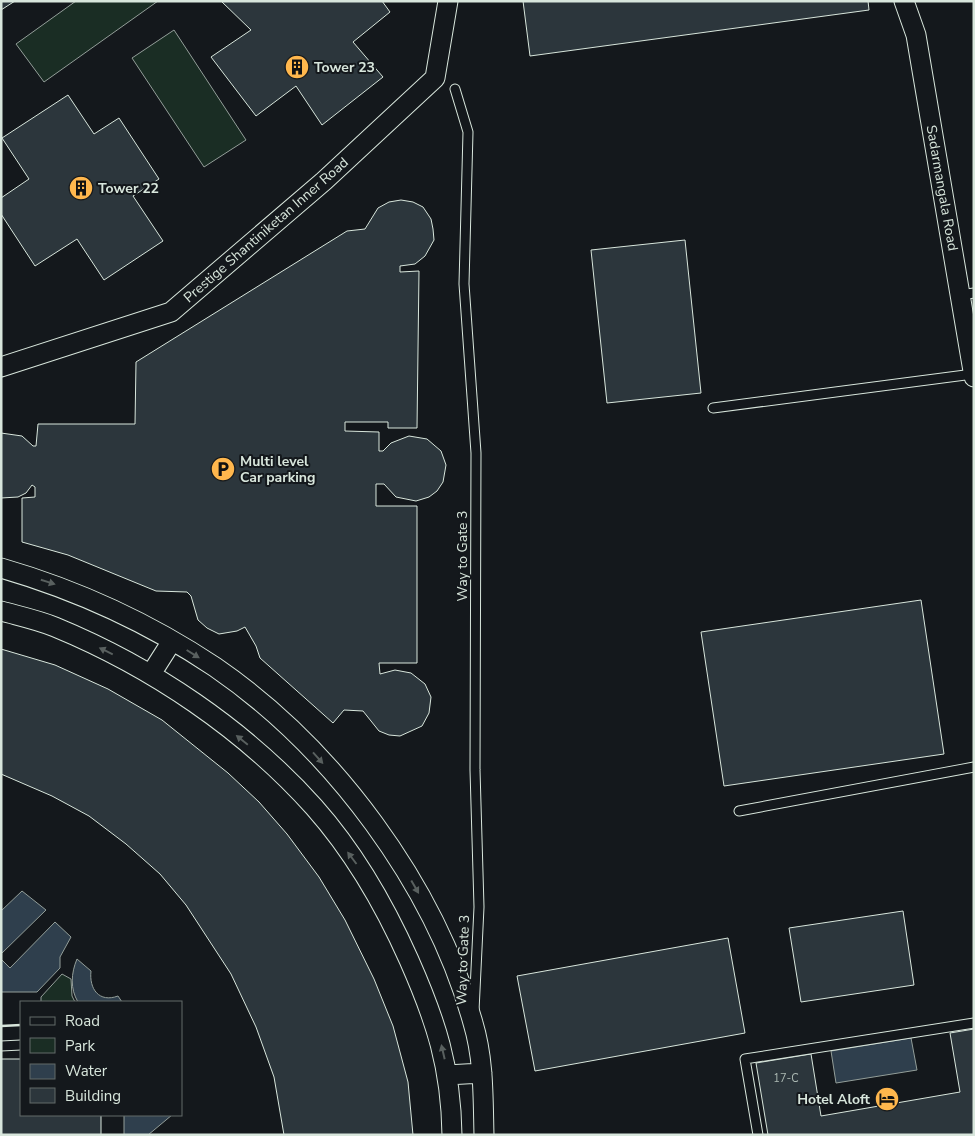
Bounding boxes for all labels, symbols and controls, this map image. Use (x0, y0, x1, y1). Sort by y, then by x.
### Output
building icon: Tower 23 (284, 54, 310, 80)
place label: Tower 23 (314, 58, 375, 77)
street label: Sadarmangala Road (922, 124, 962, 252)
street label: Prestige Shantiniketan Inner Road (180, 153, 352, 307)
building icon: Tower 22 (68, 175, 94, 201)
place label: Tower 22 (98, 179, 159, 198)
place label: Multi level Car parking (240, 452, 315, 487)
parking icon: Multi level Car parking (210, 456, 236, 482)
street label: Way to Gate 3 (453, 511, 472, 601)
one-way arrow (40, 579, 55, 587)
one-way arrow (99, 647, 114, 655)
one-way arrow (187, 650, 200, 659)
one-way arrow (236, 734, 249, 745)
one-way arrow (312, 751, 324, 763)
one-way arrow (347, 852, 358, 865)
one-way arrow (410, 881, 419, 894)
street label: Way to Gate 3 (452, 914, 474, 1006)
legend (20, 1001, 182, 1116)
text: Road (65, 1011, 100, 1031)
text: Park (65, 1036, 95, 1056)
one-way arrow (439, 1044, 447, 1059)
text: Water (65, 1061, 108, 1081)
house number: 17-C (773, 1071, 799, 1086)
text: Building (65, 1086, 121, 1106)
hotel icon: Hotel Aloft (874, 1086, 900, 1112)
place label: Hotel Aloft (797, 1090, 871, 1109)

